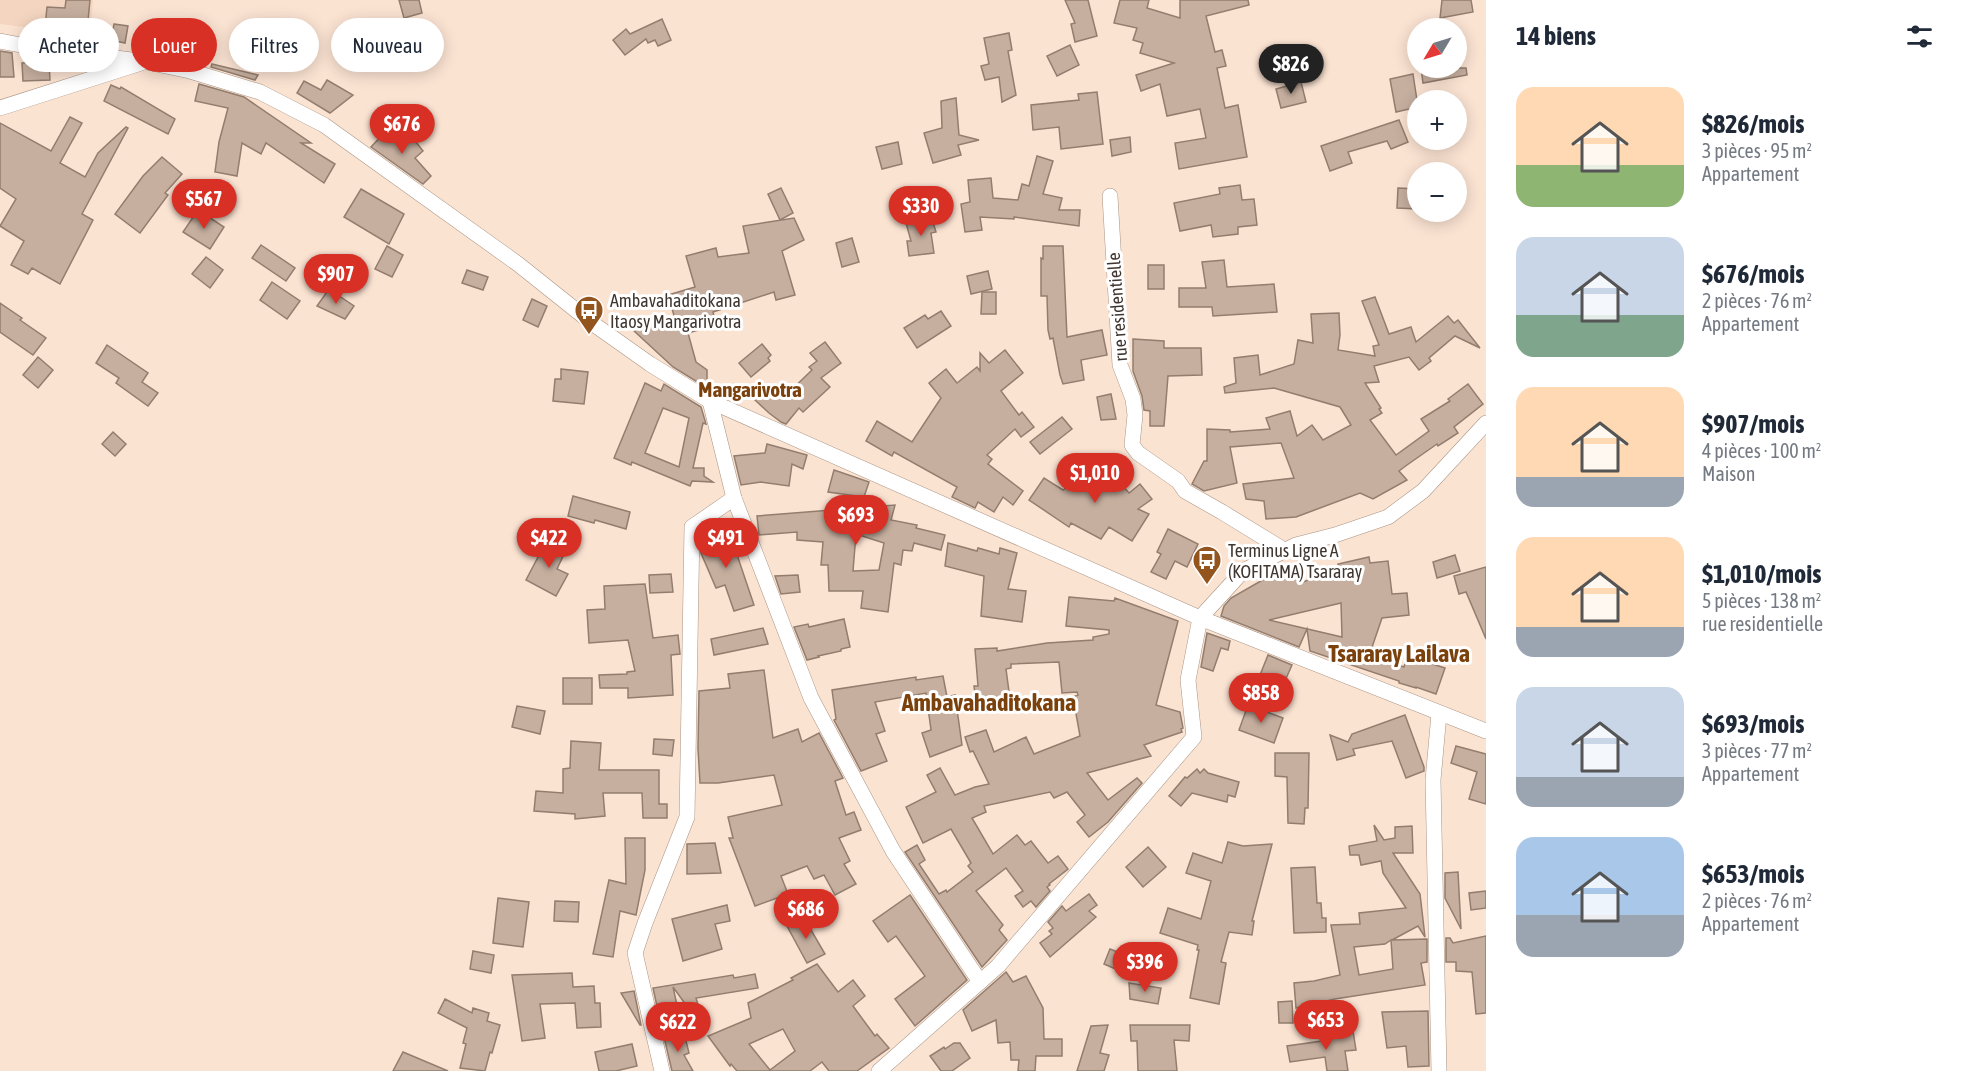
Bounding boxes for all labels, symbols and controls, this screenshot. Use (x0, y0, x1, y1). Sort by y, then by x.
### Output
chip: Acheter (18, 18, 119, 72)
chip: Louer (131, 18, 217, 72)
chip: Filtres (229, 18, 319, 72)
chip: Nouveau (331, 18, 444, 72)
north arrow (1407, 18, 1467, 78)
map controls (1407, 18, 1467, 222)
icon: filters (1903, 20, 1936, 53)
text: 14 biens (1516, 21, 1596, 51)
pin: $826 (1255, 44, 1327, 95)
text: $826 (1273, 52, 1309, 75)
button: + (1407, 90, 1467, 150)
pin: $676 (366, 104, 438, 155)
text: $826/mois (1702, 109, 1804, 139)
icon: home (1564, 111, 1636, 183)
text: $676 (384, 112, 420, 135)
text: 3 pièces · 95 m² (1702, 139, 1812, 162)
button: − (1407, 162, 1467, 222)
text: Appartement (1702, 162, 1799, 185)
pin: $567 (168, 179, 240, 230)
pin: $330 (885, 186, 957, 237)
text: $567 (186, 187, 222, 210)
text: $330 (903, 194, 939, 217)
street label: rue residentielle (1103, 252, 1131, 362)
pin: $907 (300, 254, 372, 305)
text: $676/mois (1702, 259, 1804, 289)
icon: home (1564, 261, 1636, 333)
text: $907 (318, 262, 354, 285)
text: 2 pièces · 76 m² (1702, 289, 1812, 312)
place label: Ambavahaditokana Itaosy Mangarivotra (610, 290, 741, 332)
bus stop icon: Ambavahaditokana Itaosy Mangarivotra (573, 294, 605, 336)
text: Appartement (1702, 312, 1799, 335)
district label: Mangarivotra (698, 377, 802, 401)
text: $907/mois (1702, 409, 1804, 439)
icon: home (1564, 411, 1636, 483)
text: 4 pièces · 100 m² (1702, 439, 1821, 462)
pin: $1,010 (1046, 453, 1144, 504)
text: $1,010 (1070, 461, 1120, 484)
text: Maison (1702, 462, 1755, 485)
pin: $693 (820, 495, 892, 546)
text: $693 (838, 503, 874, 526)
pin: $422 (513, 518, 585, 569)
pin: $491 (690, 518, 762, 569)
text: $422 (531, 526, 567, 549)
text: $491 (708, 526, 744, 549)
place label: Terminus Ligne A (KOFITAMA) Tsararay (1228, 540, 1362, 582)
bus stop icon: Terminus Ligne A (KOFITAMA) Tsararay (1191, 544, 1223, 586)
text: $1,010/mois (1702, 559, 1821, 589)
icon: home (1564, 561, 1636, 633)
text: 5 pièces · 138 m² (1702, 589, 1821, 612)
text: rue residentielle (1702, 612, 1823, 635)
district label: Tsararay Lailava (1328, 640, 1470, 667)
pin: $858 (1225, 673, 1297, 724)
text: $858 (1243, 681, 1279, 704)
district label: Ambavahaditokana (901, 689, 1076, 716)
text: $693/mois (1702, 709, 1804, 739)
icon: home (1564, 711, 1636, 783)
text: 3 pièces · 77 m² (1702, 739, 1812, 762)
text: Appartement (1702, 762, 1799, 785)
text: $653/mois (1702, 859, 1804, 889)
icon: home (1564, 861, 1636, 933)
pin: $686 (770, 889, 842, 940)
text: 2 pièces · 76 m² (1702, 889, 1812, 912)
text: $686 (788, 897, 824, 920)
text: Appartement (1702, 912, 1799, 935)
pin: $396 (1109, 942, 1181, 993)
text: $396 (1127, 950, 1163, 973)
pin: $653 (1290, 1000, 1362, 1051)
pin: $622 (642, 1002, 714, 1053)
text: $653 (1308, 1008, 1344, 1031)
text: $622 (660, 1010, 696, 1033)

